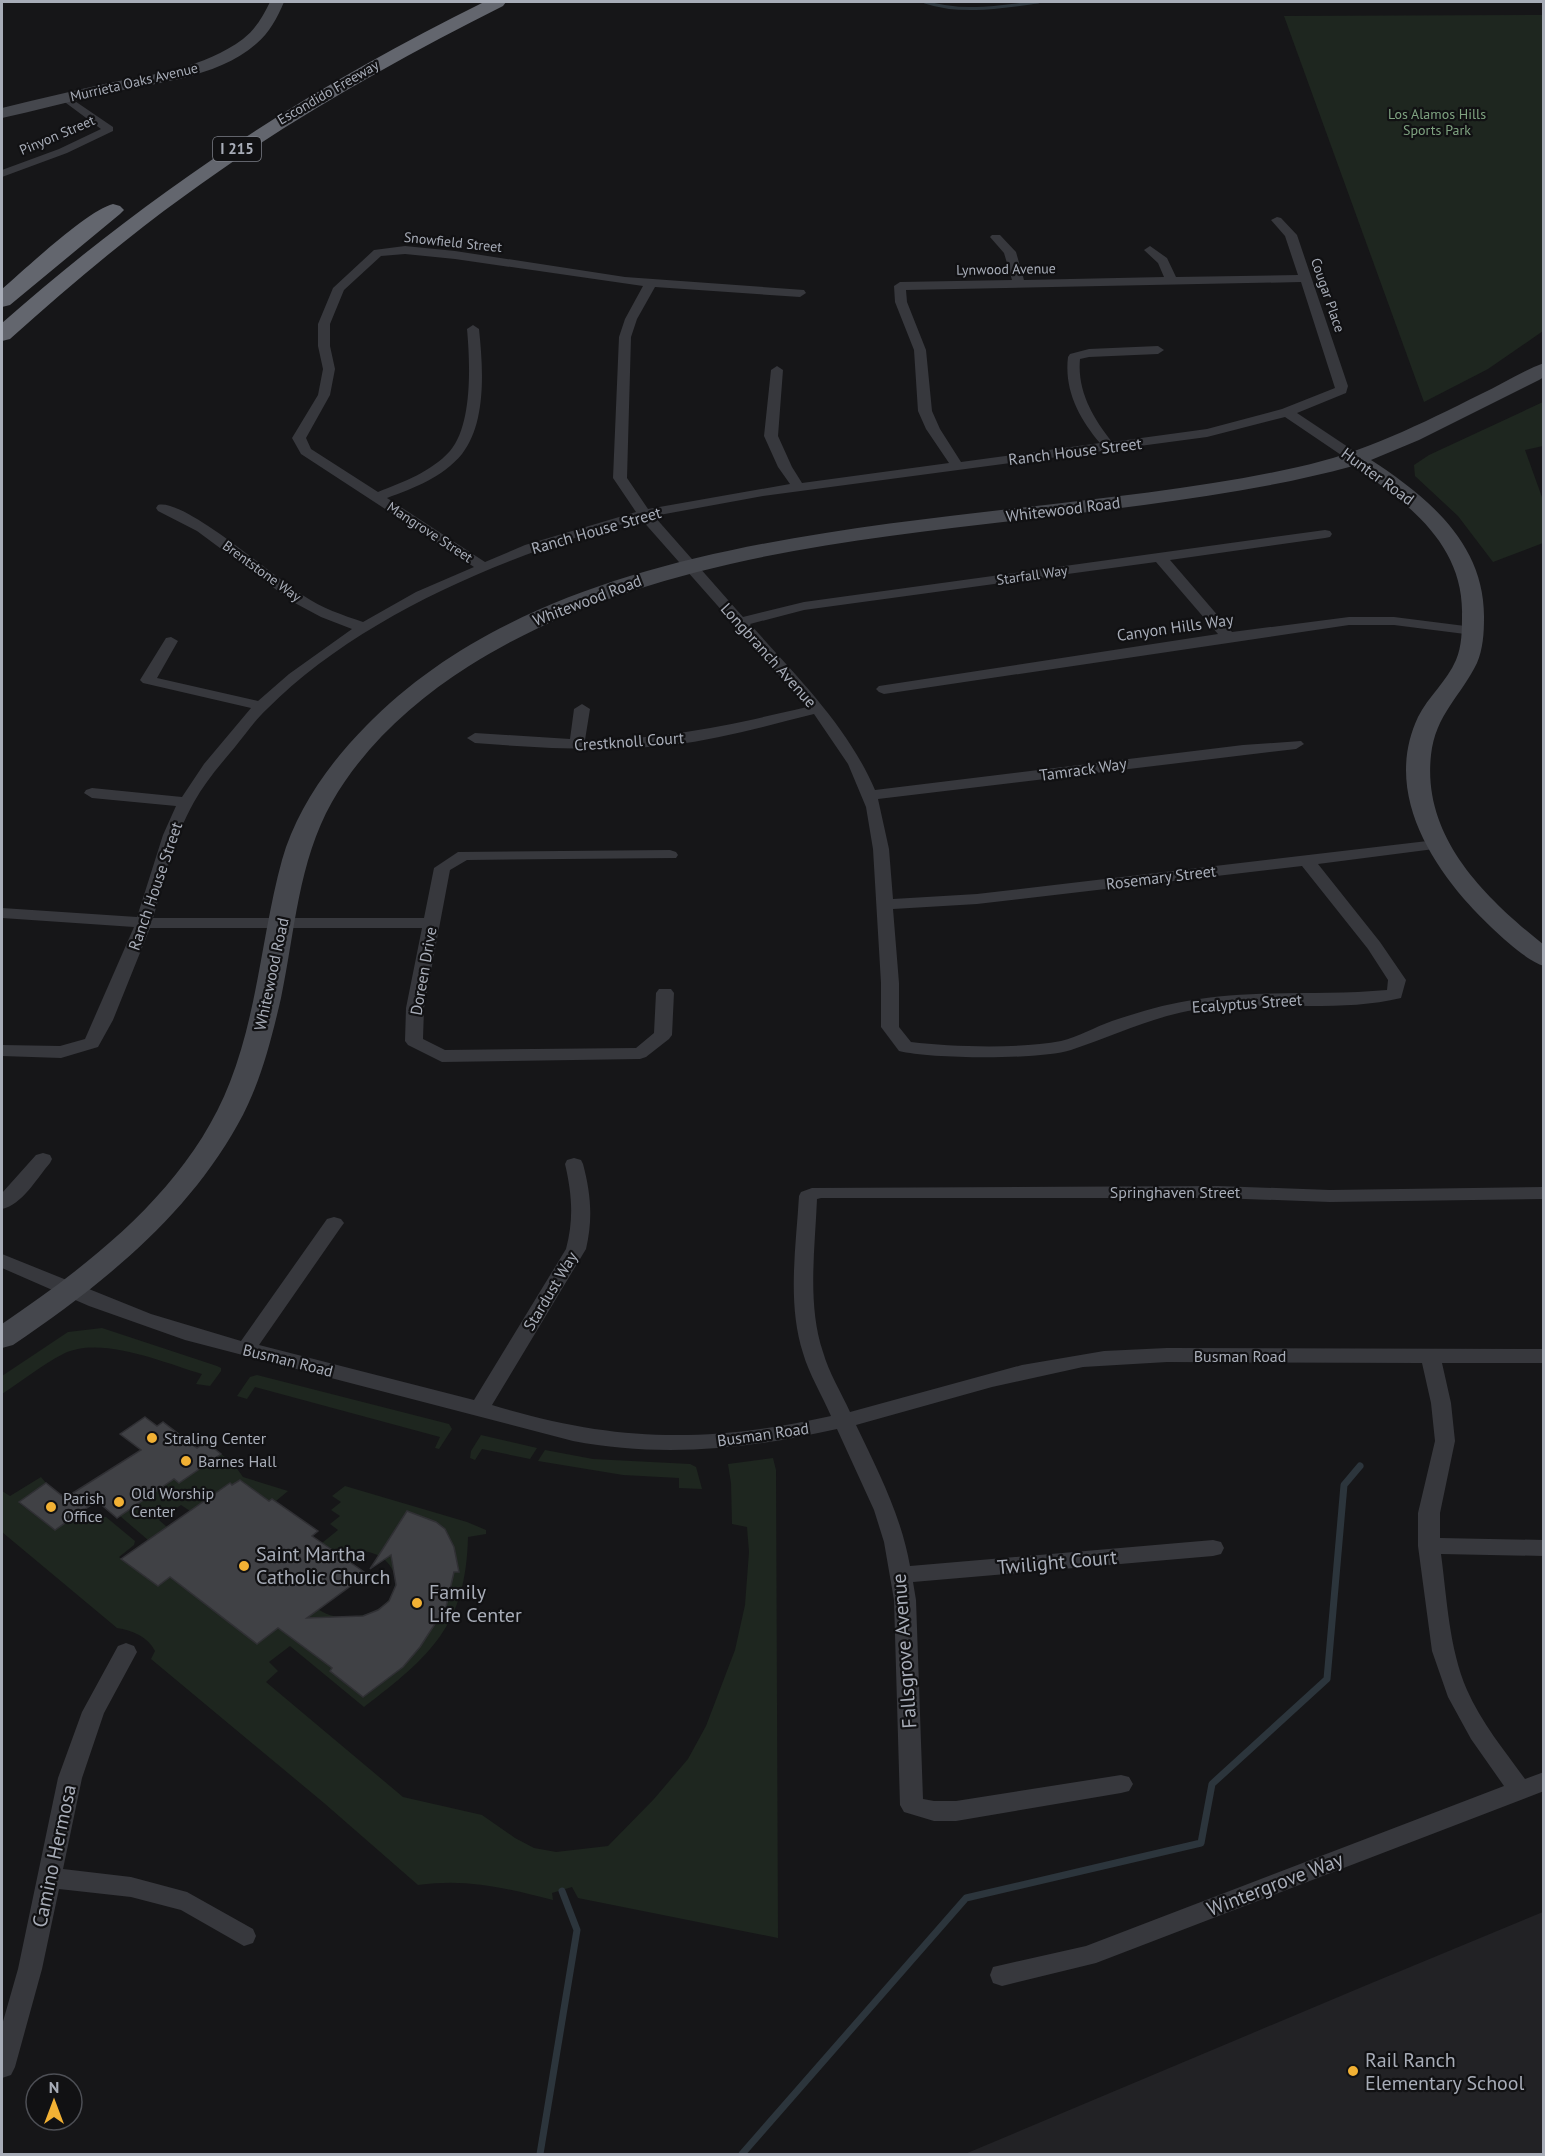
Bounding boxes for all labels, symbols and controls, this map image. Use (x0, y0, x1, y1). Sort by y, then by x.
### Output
street label: Escondido Freeway (274, 55, 382, 128)
street label: Murrieta Oaks Avenue (68, 59, 200, 105)
park label: Los Alamos Hills Sports Park (1388, 105, 1486, 139)
street label: Pinyon Street (17, 111, 98, 159)
road number: I 215 (213, 137, 261, 161)
street label: Snowfield Street (403, 228, 503, 256)
street label: Cougar Place (1307, 255, 1349, 335)
street label: Lynwood Avenue (956, 259, 1056, 279)
street label: Ranch House Street (1007, 433, 1143, 469)
street label: Hunter Road (1338, 443, 1418, 509)
street label: Whitewood Road (1005, 492, 1121, 526)
street label: Mangrove Street (384, 498, 476, 567)
street label: Ranch House Street (529, 502, 664, 558)
street label: Brentstone Way (219, 536, 305, 606)
street label: Starfall Way (995, 561, 1069, 589)
street label: Whitewood Road (530, 570, 644, 630)
street label: Longbranch Avenue (717, 599, 821, 711)
street label: Canyon Hills Way (1115, 609, 1235, 645)
street label: Crestknoll Court (573, 727, 685, 755)
street label: Tamrack Way (1038, 753, 1128, 785)
street label: Ranch House Street (124, 819, 186, 953)
street label: Rosemary Street (1105, 860, 1218, 894)
street label: Whitewood Road (249, 916, 293, 1032)
street label: Doreen Drive (405, 925, 441, 1017)
street label: Ecalyptus Street (1191, 989, 1303, 1017)
street label: Springhaven Street (1110, 1182, 1241, 1202)
street label: Stardust Way (519, 1247, 582, 1334)
street label: Busman Road (241, 1339, 335, 1381)
street label: Busman Road (1194, 1346, 1286, 1366)
street label: Busman Road (716, 1418, 810, 1450)
place label: Straling Center (164, 1428, 267, 1448)
marker: Straling Center (145, 1431, 159, 1445)
place label: Barnes Hall (198, 1451, 277, 1471)
marker: Barnes Hall (179, 1454, 193, 1468)
place label: Old Worship Center (131, 1483, 214, 1521)
place label: Parish Office (63, 1488, 105, 1526)
marker: Old Worship Center (112, 1495, 126, 1509)
marker: Parish Office (44, 1500, 58, 1514)
place label: Saint Martha Catholic Church (256, 1541, 390, 1590)
street label: Twilight Court (996, 1544, 1118, 1580)
marker: Saint Martha Catholic Church (237, 1559, 251, 1573)
street label: Fallsgrove Avenue (886, 1573, 922, 1729)
place label: Family Life Center (429, 1579, 522, 1628)
marker: Family Life Center (410, 1596, 424, 1610)
street label: Camino Hermosa (26, 1782, 82, 1930)
street label: Wintergrove Way (1203, 1846, 1347, 1922)
place label: Rail Ranch Elementary School (1365, 2047, 1525, 2096)
marker: Rail Ranch Elementary School (1346, 2064, 1360, 2078)
north arrow (24, 2072, 84, 2132)
text: N (49, 2077, 59, 2097)

